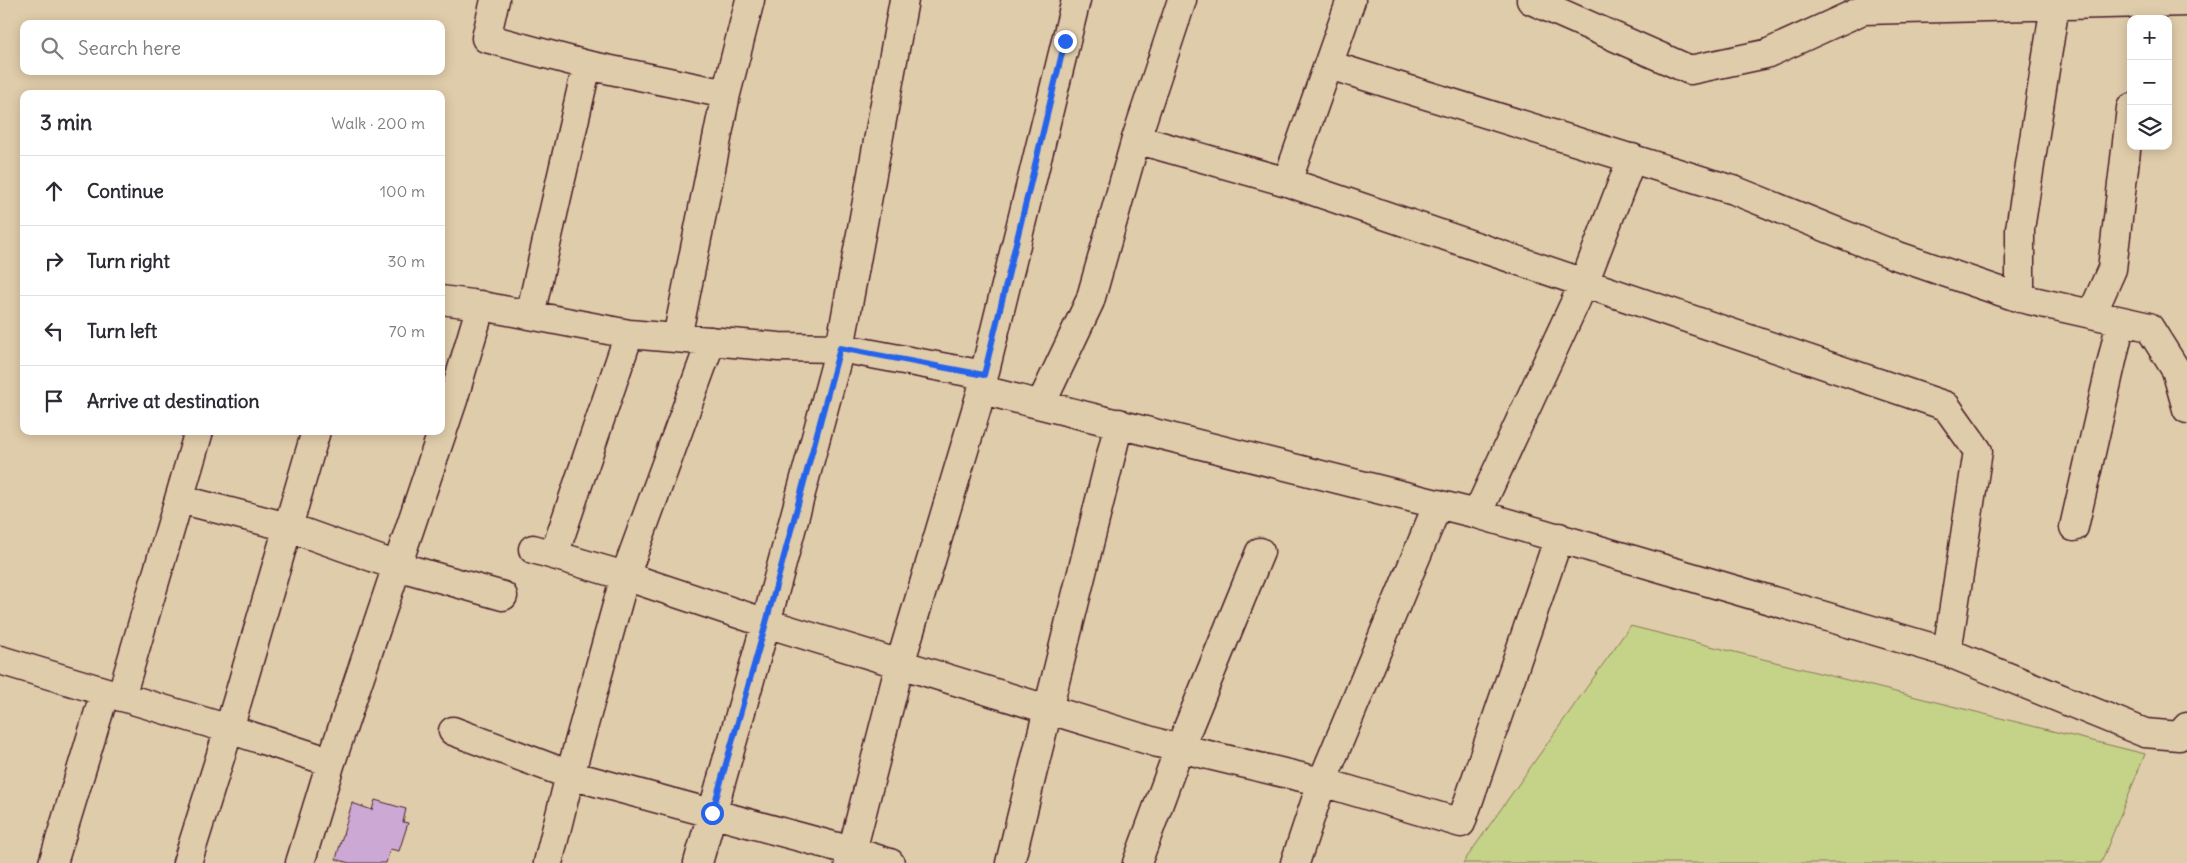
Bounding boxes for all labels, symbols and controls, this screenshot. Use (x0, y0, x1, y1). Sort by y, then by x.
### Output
map controls (2127, 15, 2172, 150)
button: + (2127, 15, 2172, 60)
search box (20, 20, 445, 75)
route end (1054, 30, 1077, 53)
icon: search (38, 34, 66, 62)
text: Search here (78, 36, 181, 60)
button: − (2127, 60, 2172, 105)
button: layers (2127, 105, 2172, 150)
text: 3 min (40, 109, 92, 136)
text: Walk · 200 m (331, 113, 425, 133)
icon: ahead (40, 177, 68, 205)
text: Continue (87, 179, 164, 203)
text: 100 m (380, 181, 425, 201)
icon: right (40, 247, 68, 275)
text: Turn right (87, 249, 170, 273)
text: 30 m (388, 251, 425, 271)
icon: left (40, 317, 68, 345)
text: Turn left (87, 319, 157, 343)
text: 70 m (389, 321, 425, 341)
icon: arrive (40, 387, 68, 415)
text: Arrive at destination (87, 389, 260, 413)
route start (701, 802, 724, 825)

